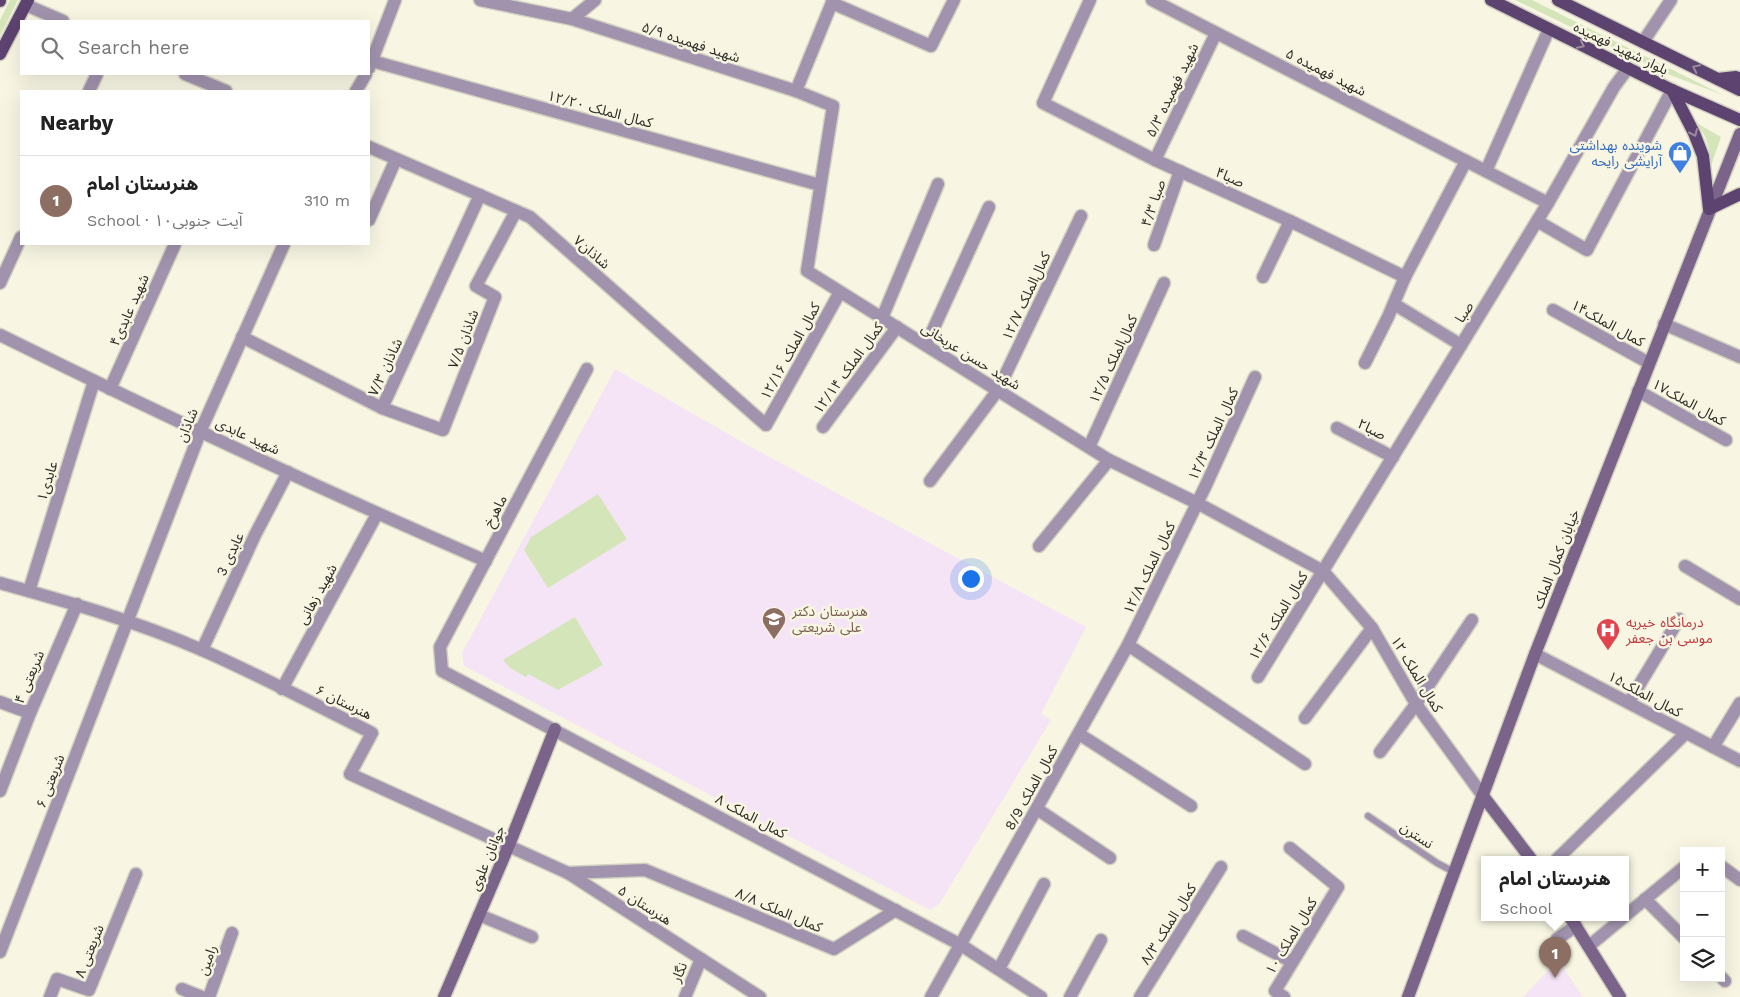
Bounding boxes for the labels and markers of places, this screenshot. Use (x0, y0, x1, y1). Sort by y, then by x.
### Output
place label: شوینده بهداشتی آرایشی رایحه (1569, 137, 1663, 170)
shop icon: شوینده بهداشتی آرایشی رایحه (1667, 140, 1693, 174)
place label: هنرستان دکتر علی شریعتی (791, 603, 868, 636)
school or university icon: هنرستان دکتر علی شریعتی (761, 606, 787, 640)
place label: درمانگاه خیریه موسی بن جعفر (1625, 614, 1713, 647)
hospital icon: درمانگاه خیریه موسی بن جعفر (1595, 617, 1621, 651)
pin: 1 (1539, 937, 1571, 978)

